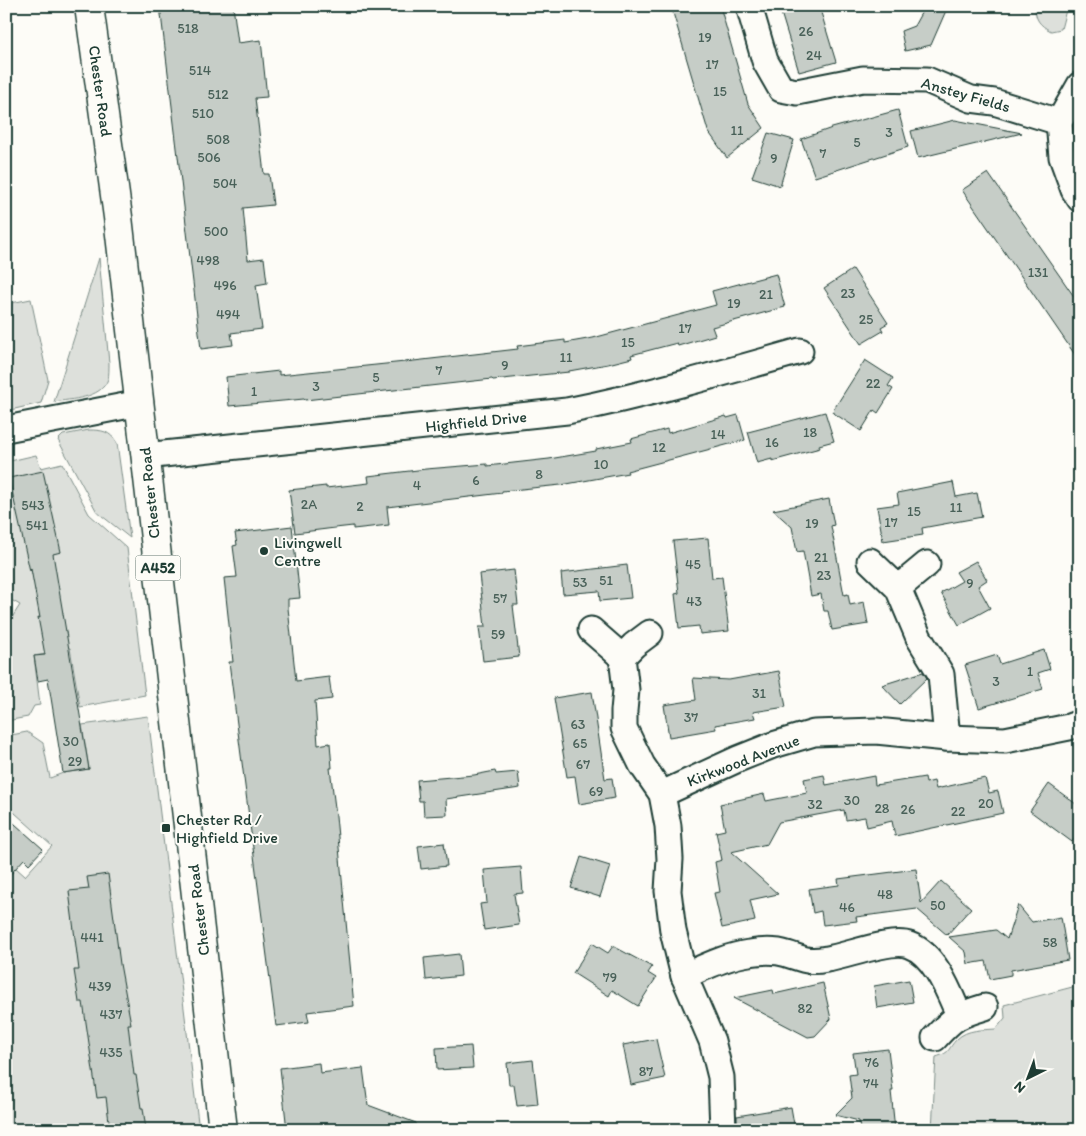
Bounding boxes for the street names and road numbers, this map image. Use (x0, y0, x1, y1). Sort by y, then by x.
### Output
street label: Chester Road (85, 44, 116, 138)
street label: Anstey Fields (919, 73, 1012, 116)
street label: Highfield Drive (424, 407, 528, 436)
street label: Chester Road (135, 446, 164, 540)
road number: A452 (136, 556, 180, 580)
street label: Kirkwood Avenue (684, 730, 803, 791)
street label: Chester Road (183, 863, 214, 957)

